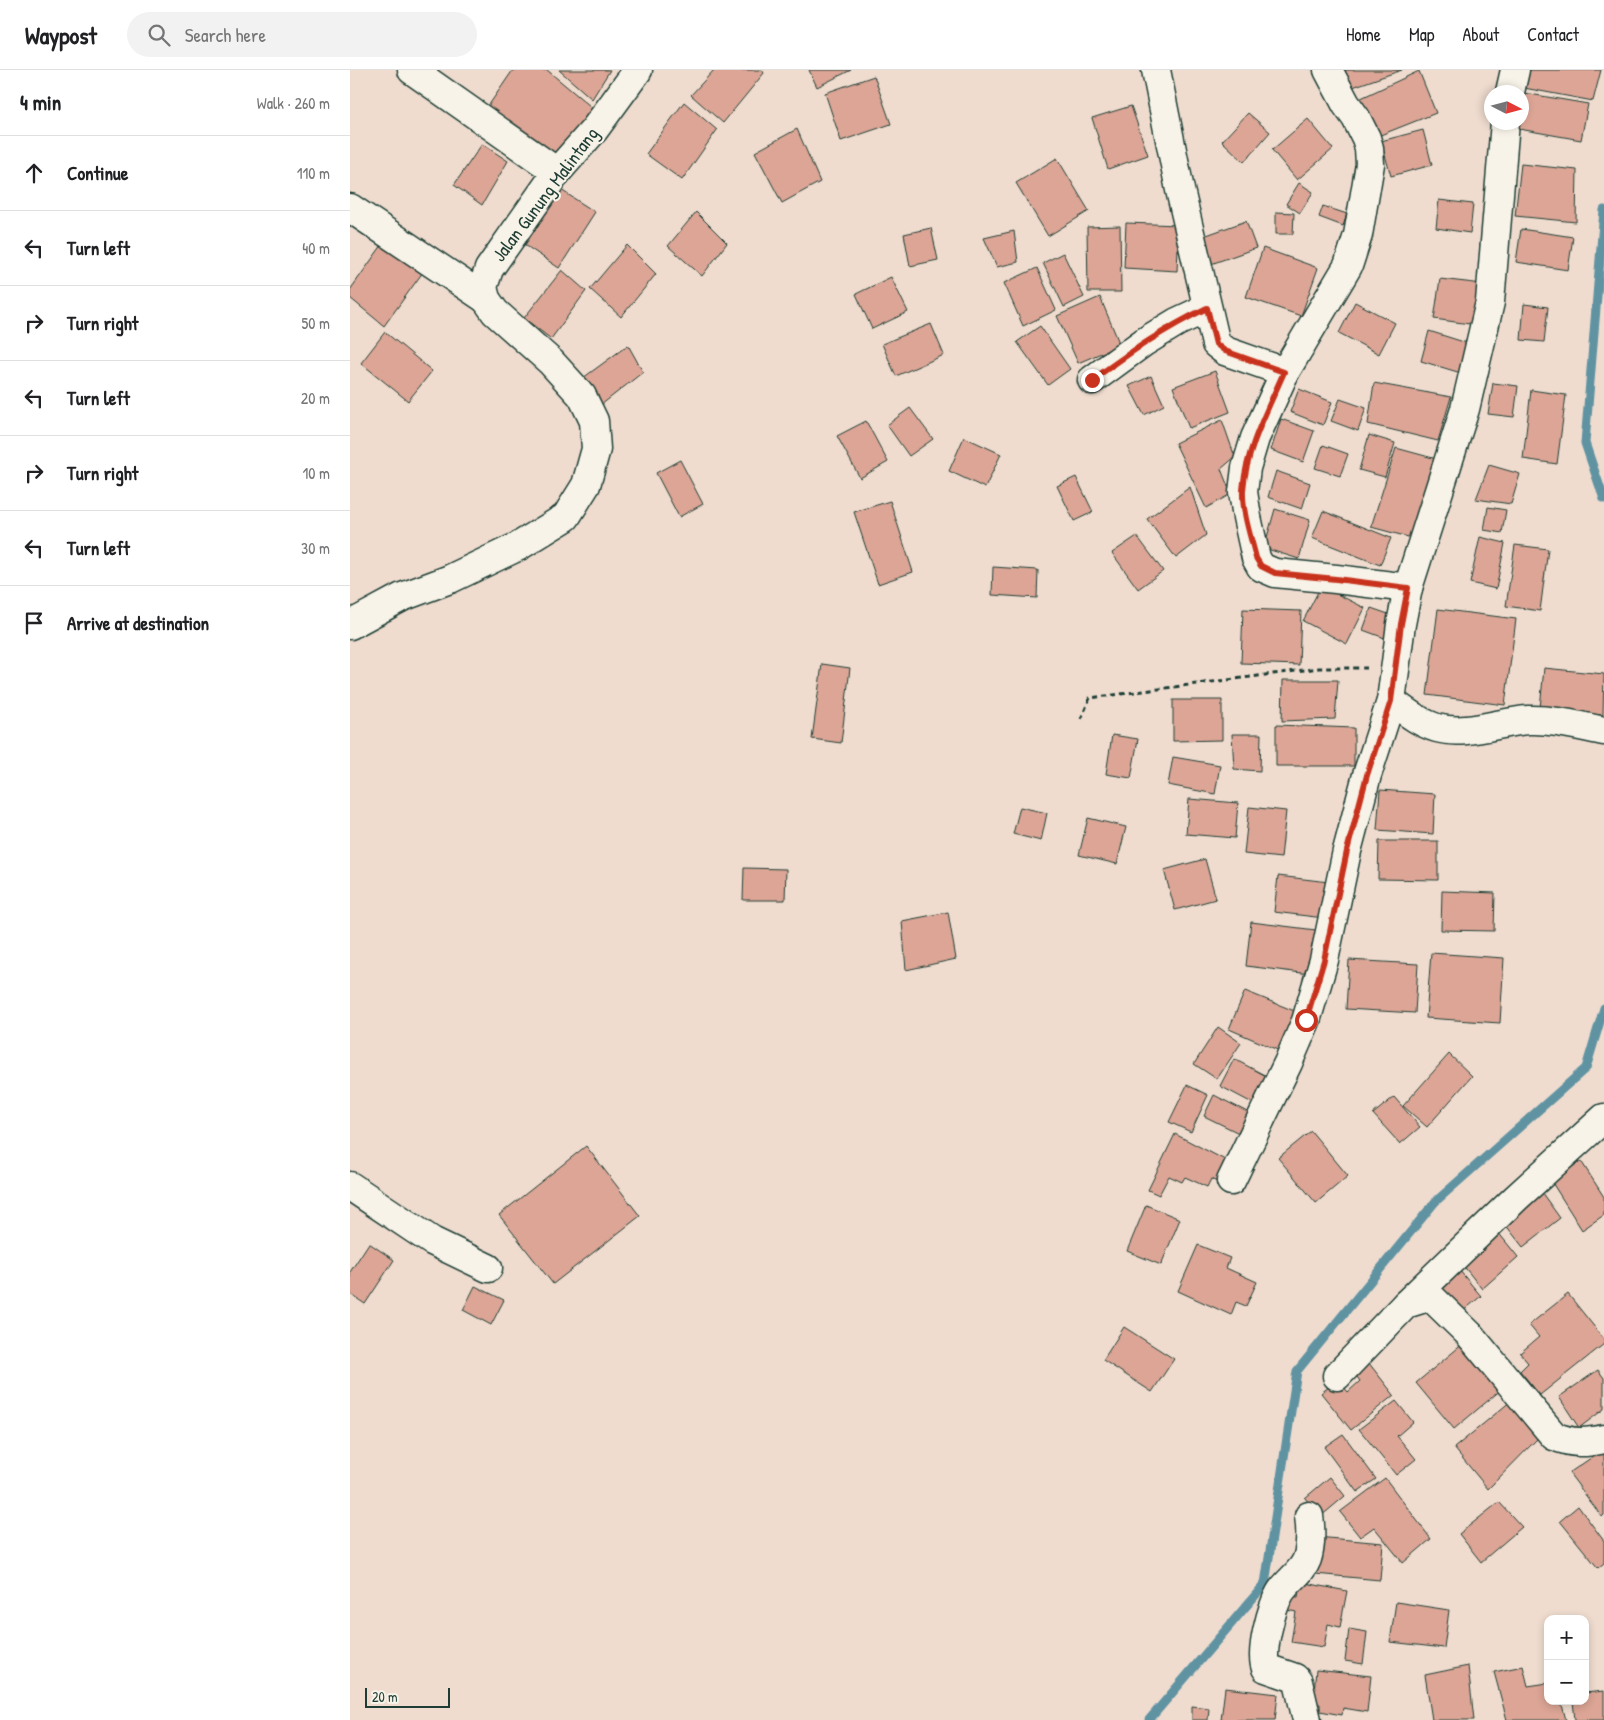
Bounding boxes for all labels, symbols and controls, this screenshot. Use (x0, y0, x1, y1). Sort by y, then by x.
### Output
search box (127, 12, 477, 57)
text: Waypost (25, 19, 97, 51)
icon: search (145, 21, 173, 49)
text: Search here (185, 22, 266, 48)
text: Home (1346, 22, 1381, 47)
text: Map (1409, 22, 1434, 47)
text: About (1462, 22, 1499, 47)
text: Contact (1527, 22, 1579, 47)
north arrow (1484, 85, 1529, 130)
text: 4 min (20, 88, 61, 117)
text: Walk · 260 m (257, 92, 330, 114)
street label: Jalan Gunung Malintang (486, 122, 604, 266)
icon: ahead (20, 159, 48, 187)
text: Continue (67, 160, 128, 186)
text: 110 m (297, 162, 330, 184)
icon: left (20, 234, 48, 262)
text: Turn left (67, 235, 130, 261)
text: 40 m (302, 237, 330, 259)
icon: right (20, 309, 48, 337)
text: Turn right (67, 310, 138, 336)
text: 50 m (302, 312, 330, 334)
route end (1081, 369, 1104, 392)
icon: left (20, 384, 48, 412)
text: Turn left (67, 385, 130, 411)
text: 20 m (301, 387, 330, 409)
icon: right (20, 459, 48, 487)
text: Turn right (67, 460, 138, 486)
text: 10 m (302, 462, 330, 484)
icon: left (20, 534, 48, 562)
text: Turn left (67, 535, 130, 561)
text: 30 m (301, 537, 330, 559)
icon: arrive (20, 609, 48, 637)
text: Arrive at destination (67, 610, 209, 636)
route start (1295, 1009, 1318, 1032)
map controls (1544, 1615, 1589, 1705)
button: + (1544, 1615, 1589, 1660)
button: − (1544, 1660, 1589, 1705)
scale bar (365, 1685, 450, 1708)
text: 20 m (372, 1687, 398, 1706)

